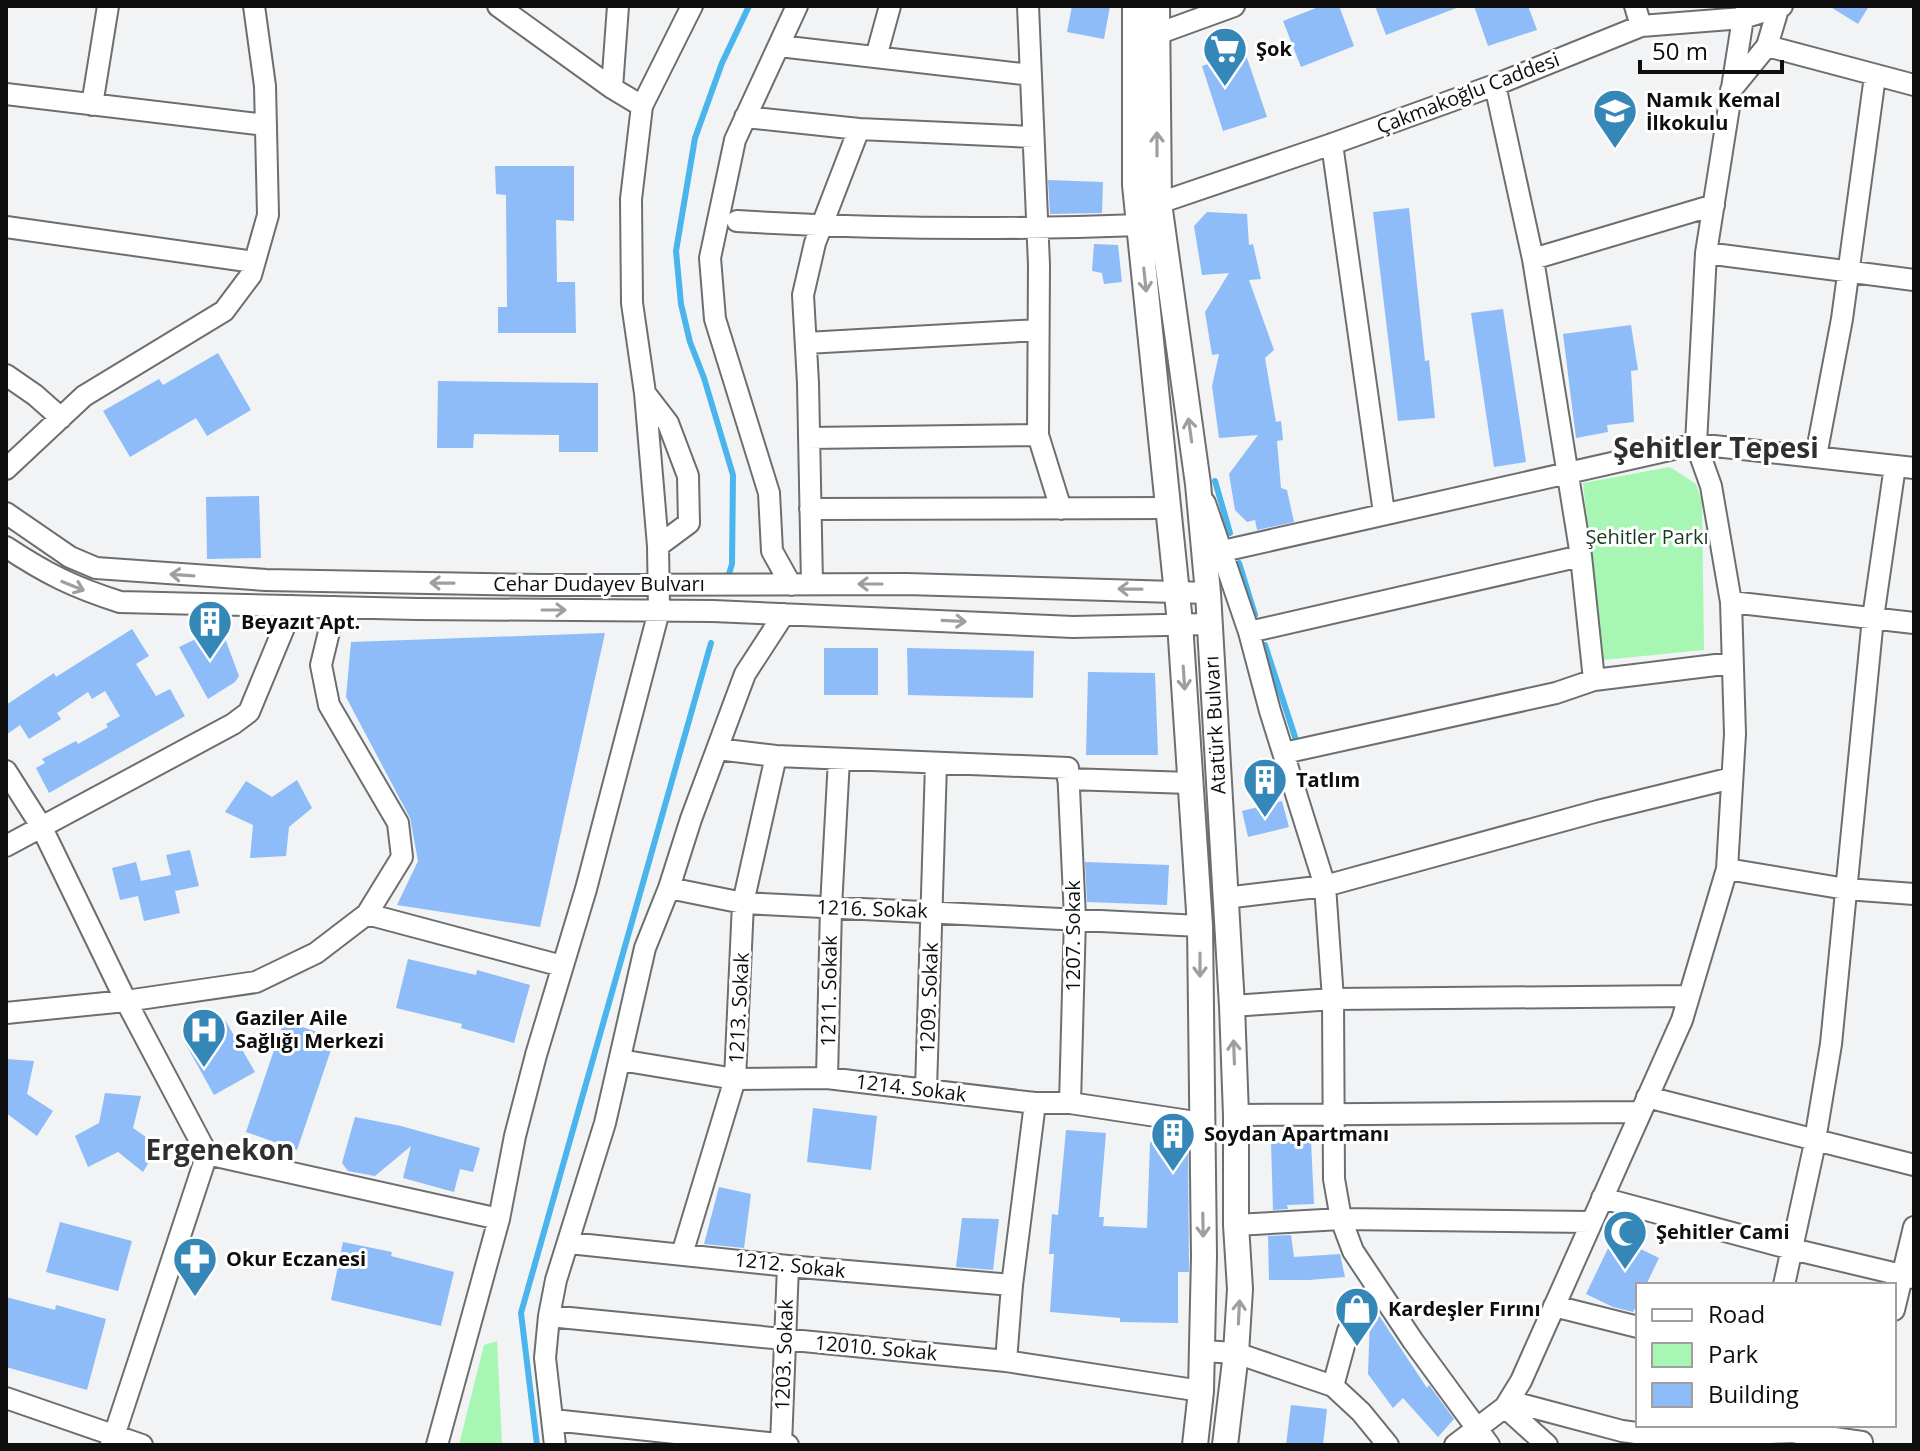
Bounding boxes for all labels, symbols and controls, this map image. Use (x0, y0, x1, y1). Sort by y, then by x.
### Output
scale bar (1640, 24, 1782, 74)
supermarket icon: Şok (1201, 25, 1249, 88)
text: 50 m (1652, 34, 1708, 67)
place label: Şok (1256, 35, 1292, 62)
street label: Çakmakoğlu Caddesi (1373, 45, 1563, 140)
place label: Namık Kemal İlkokulu (1646, 86, 1781, 136)
school or university icon: Namık Kemal İlkokulu (1591, 87, 1639, 150)
one-way arrow (1149, 131, 1165, 158)
one-way arrow (1138, 266, 1153, 292)
one-way arrow (1182, 418, 1197, 443)
district label: Şehitler Tepesi (1613, 428, 1819, 466)
park label: Şehitler Parkı (1585, 523, 1709, 550)
one-way arrow (169, 567, 196, 582)
street label: Cehar Dudayev Bulvarı (493, 570, 705, 597)
one-way arrow (429, 576, 456, 591)
one-way arrow (857, 576, 884, 592)
one-way arrow (60, 579, 85, 594)
one-way arrow (1117, 582, 1144, 597)
building icon: Beyazıt Apt. (186, 598, 234, 661)
one-way arrow (540, 602, 567, 618)
place label: Beyazıt Apt. (241, 608, 360, 635)
one-way arrow (940, 614, 967, 629)
street label: Atatürk Bulvarı (1197, 655, 1232, 795)
one-way arrow (1176, 664, 1191, 691)
building icon: Tatlım (1241, 756, 1289, 819)
place label: Tatlım (1296, 766, 1360, 793)
street label: 1207. Sokak (1059, 880, 1086, 992)
street label: 1216. Sokak (816, 893, 929, 924)
street label: 1211. Sokak (814, 935, 843, 1047)
street label: 1209. Sokak (913, 941, 944, 1054)
street label: 1213. Sokak (722, 951, 755, 1064)
one-way arrow (1193, 951, 1208, 978)
place label: Gaziler Aile Sağlığı Merkezi (235, 1004, 384, 1054)
hospital icon: Gaziler Aile Sağlığı Merkezi (180, 1006, 228, 1069)
one-way arrow (1226, 1039, 1241, 1066)
street label: 1214. Sokak (854, 1067, 968, 1108)
building icon: Soydan Apartmanı (1149, 1110, 1197, 1173)
place label: Soydan Apartmanı (1204, 1120, 1389, 1147)
district label: Ergenekon (146, 1130, 294, 1168)
mosque icon: Şehitler Cami (1601, 1208, 1649, 1271)
one-way arrow (1196, 1211, 1211, 1238)
place label: Şehitler Cami (1656, 1218, 1790, 1245)
pharmacy icon: Okur Eczanesi (171, 1235, 219, 1298)
place label: Okur Eczanesi (226, 1245, 366, 1272)
street label: 1212. Sokak (733, 1245, 847, 1284)
legend (1636, 1283, 1896, 1427)
shop icon: Kardeşler Fırını (1333, 1285, 1381, 1348)
place label: Kardeşler Fırını (1388, 1295, 1541, 1322)
text: Road (1708, 1297, 1765, 1330)
street label: 1203. Sokak (768, 1298, 799, 1411)
one-way arrow (1232, 1299, 1247, 1326)
street label: 12010. Sokak (814, 1329, 939, 1366)
text: Park (1708, 1337, 1759, 1370)
text: Building (1708, 1377, 1799, 1410)

